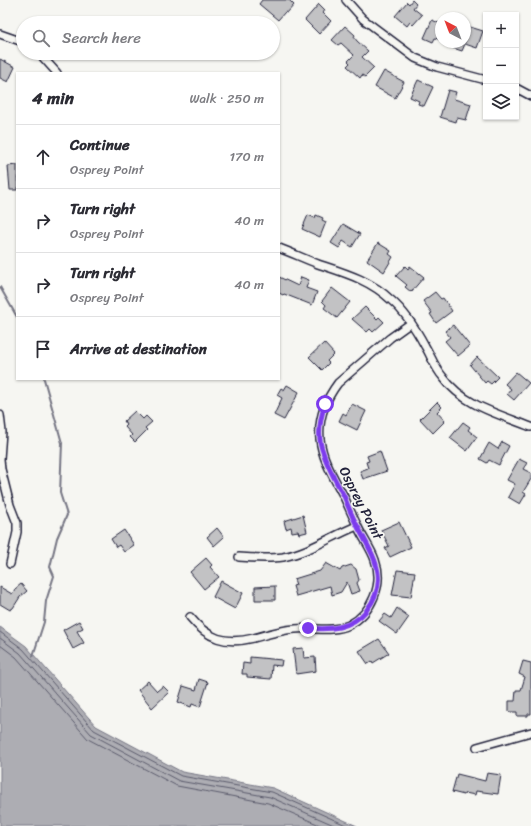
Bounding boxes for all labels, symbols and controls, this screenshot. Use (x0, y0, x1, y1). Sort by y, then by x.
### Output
north arrow (435, 12, 471, 48)
map controls (483, 12, 519, 120)
button: + (483, 12, 519, 48)
search box (16, 16, 280, 60)
text: Search here (62, 25, 141, 51)
icon: search (30, 27, 52, 49)
button: − (483, 48, 519, 84)
text: 4 min (32, 83, 74, 113)
button: layers (483, 84, 519, 120)
text: Walk · 250 m (190, 87, 264, 110)
text: Continue (70, 132, 130, 158)
text: 170 m (229, 145, 264, 168)
icon: ahead (32, 146, 54, 168)
text: Osprey Point (70, 158, 144, 181)
text: Turn right (70, 196, 135, 222)
text: 40 m (234, 209, 264, 232)
icon: right (32, 210, 54, 232)
text: Osprey Point (70, 222, 144, 245)
text: Turn right (70, 260, 135, 286)
text: 40 m (234, 273, 264, 296)
icon: right (32, 274, 54, 296)
text: Osprey Point (70, 286, 144, 309)
text: Arrive at destination (70, 336, 207, 362)
icon: arrive (32, 338, 54, 360)
route start (316, 395, 334, 413)
street label: Osprey Point (332, 462, 391, 545)
route end (299, 619, 317, 637)

